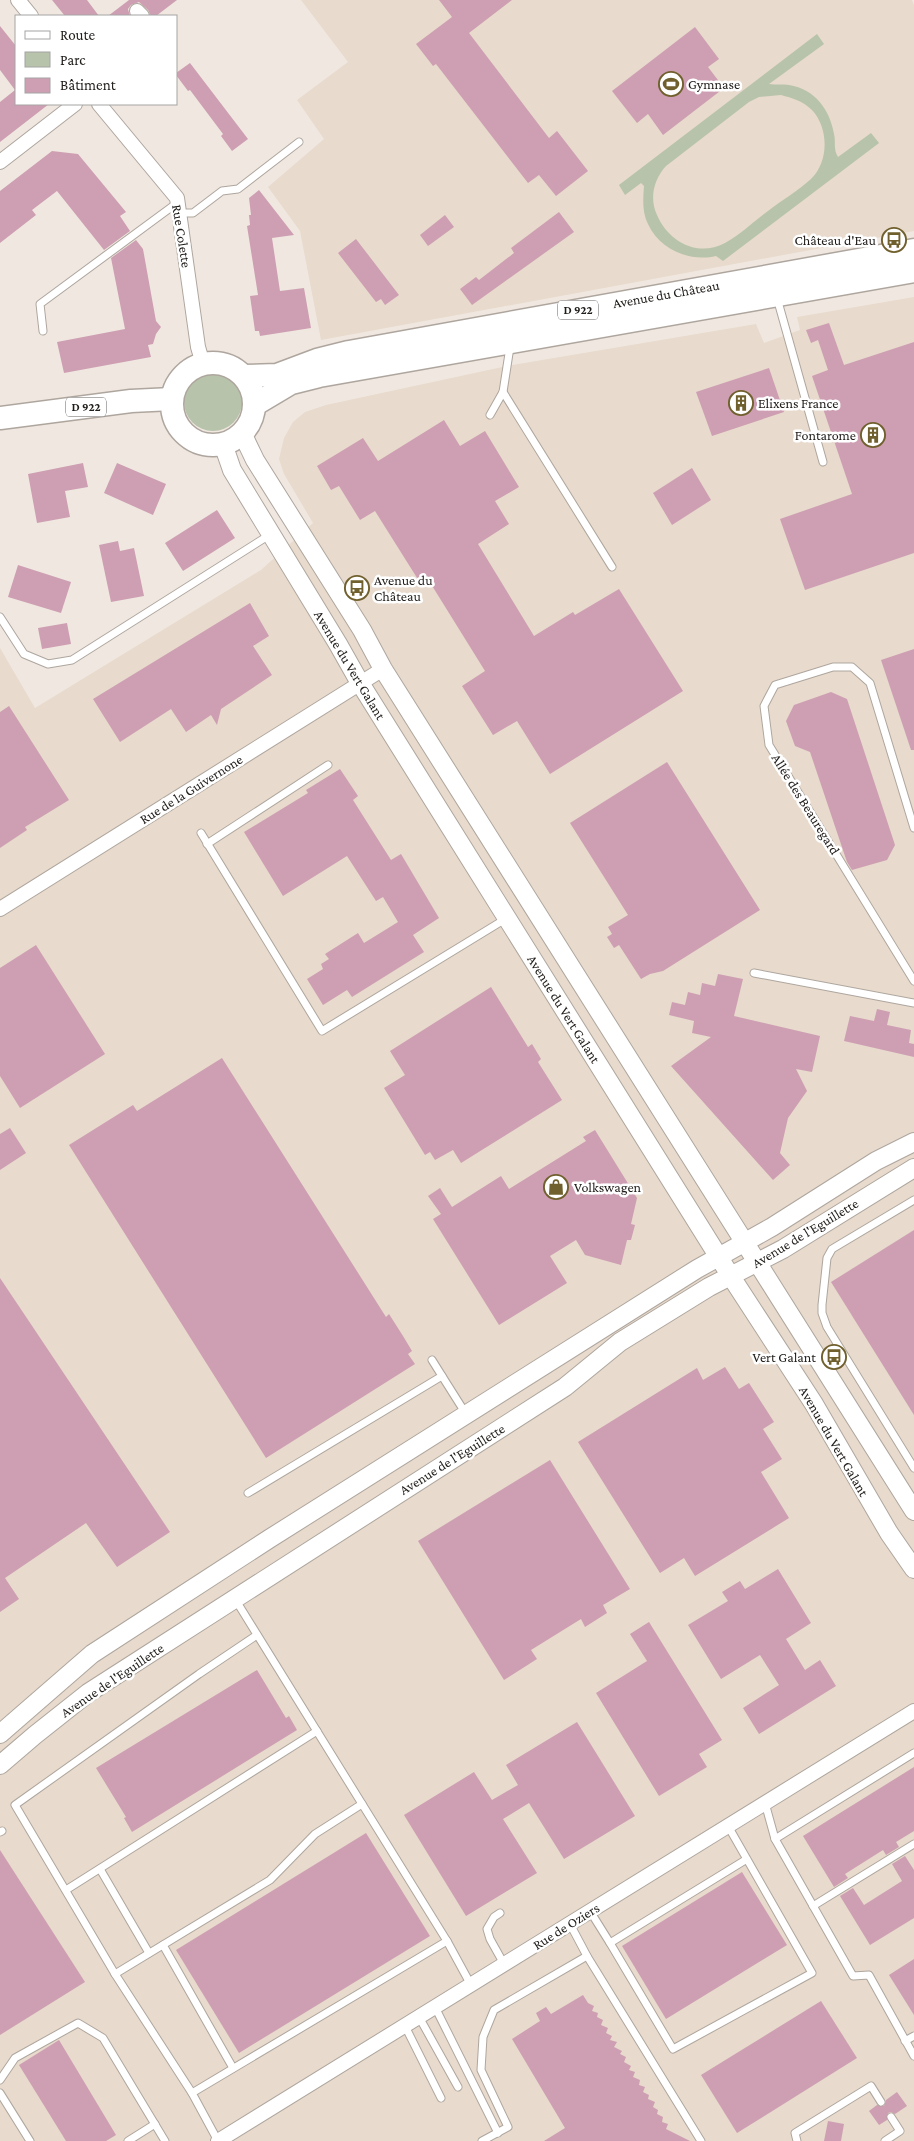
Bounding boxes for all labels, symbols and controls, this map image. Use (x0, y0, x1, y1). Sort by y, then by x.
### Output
legend (15, 15, 178, 105)
text: Route (60, 27, 95, 43)
text: Parc (60, 52, 86, 68)
sports icon: Gymnase (658, 71, 684, 97)
place label: Gymnase (688, 76, 740, 92)
text: Bâtiment (60, 77, 117, 93)
street label: Rue Colette (169, 203, 195, 269)
bus stop icon: Château d'Eau (881, 227, 907, 253)
place label: Château d'Eau (794, 232, 877, 248)
street label: Avenue du Château (611, 277, 721, 311)
road number: D 922 (558, 300, 598, 320)
building icon: Elixens France (728, 390, 754, 416)
place label: Elixens France (758, 395, 839, 411)
road number: D 922 (66, 398, 106, 417)
building icon: Fontarome (860, 422, 886, 448)
place label: Fontarome (795, 427, 856, 443)
place label: Avenue du Château (374, 572, 433, 604)
bus stop icon: Avenue du Château (344, 575, 370, 601)
street label: Avenue du Vert Galant (311, 607, 389, 723)
street label: Rue de la Guivernone (137, 751, 245, 827)
street label: Allée des Beauregard (769, 751, 844, 858)
street label: Avenue du Vert Galant (524, 952, 604, 1066)
shop icon: Volkswagen (543, 1174, 569, 1200)
place label: Volkswagen (574, 1179, 642, 1195)
street label: Avenue de l'Eguillette (749, 1195, 861, 1271)
bus stop icon: Vert Galant (821, 1344, 847, 1370)
place label: Vert Galant (753, 1349, 816, 1365)
street label: Avenue du Vert Galant (796, 1383, 872, 1499)
street label: Avenue de l'Eguillette (396, 1420, 508, 1498)
street label: Avenue de l'Eguillette (57, 1640, 167, 1720)
street label: Rue de Oziers (530, 1899, 602, 1953)

